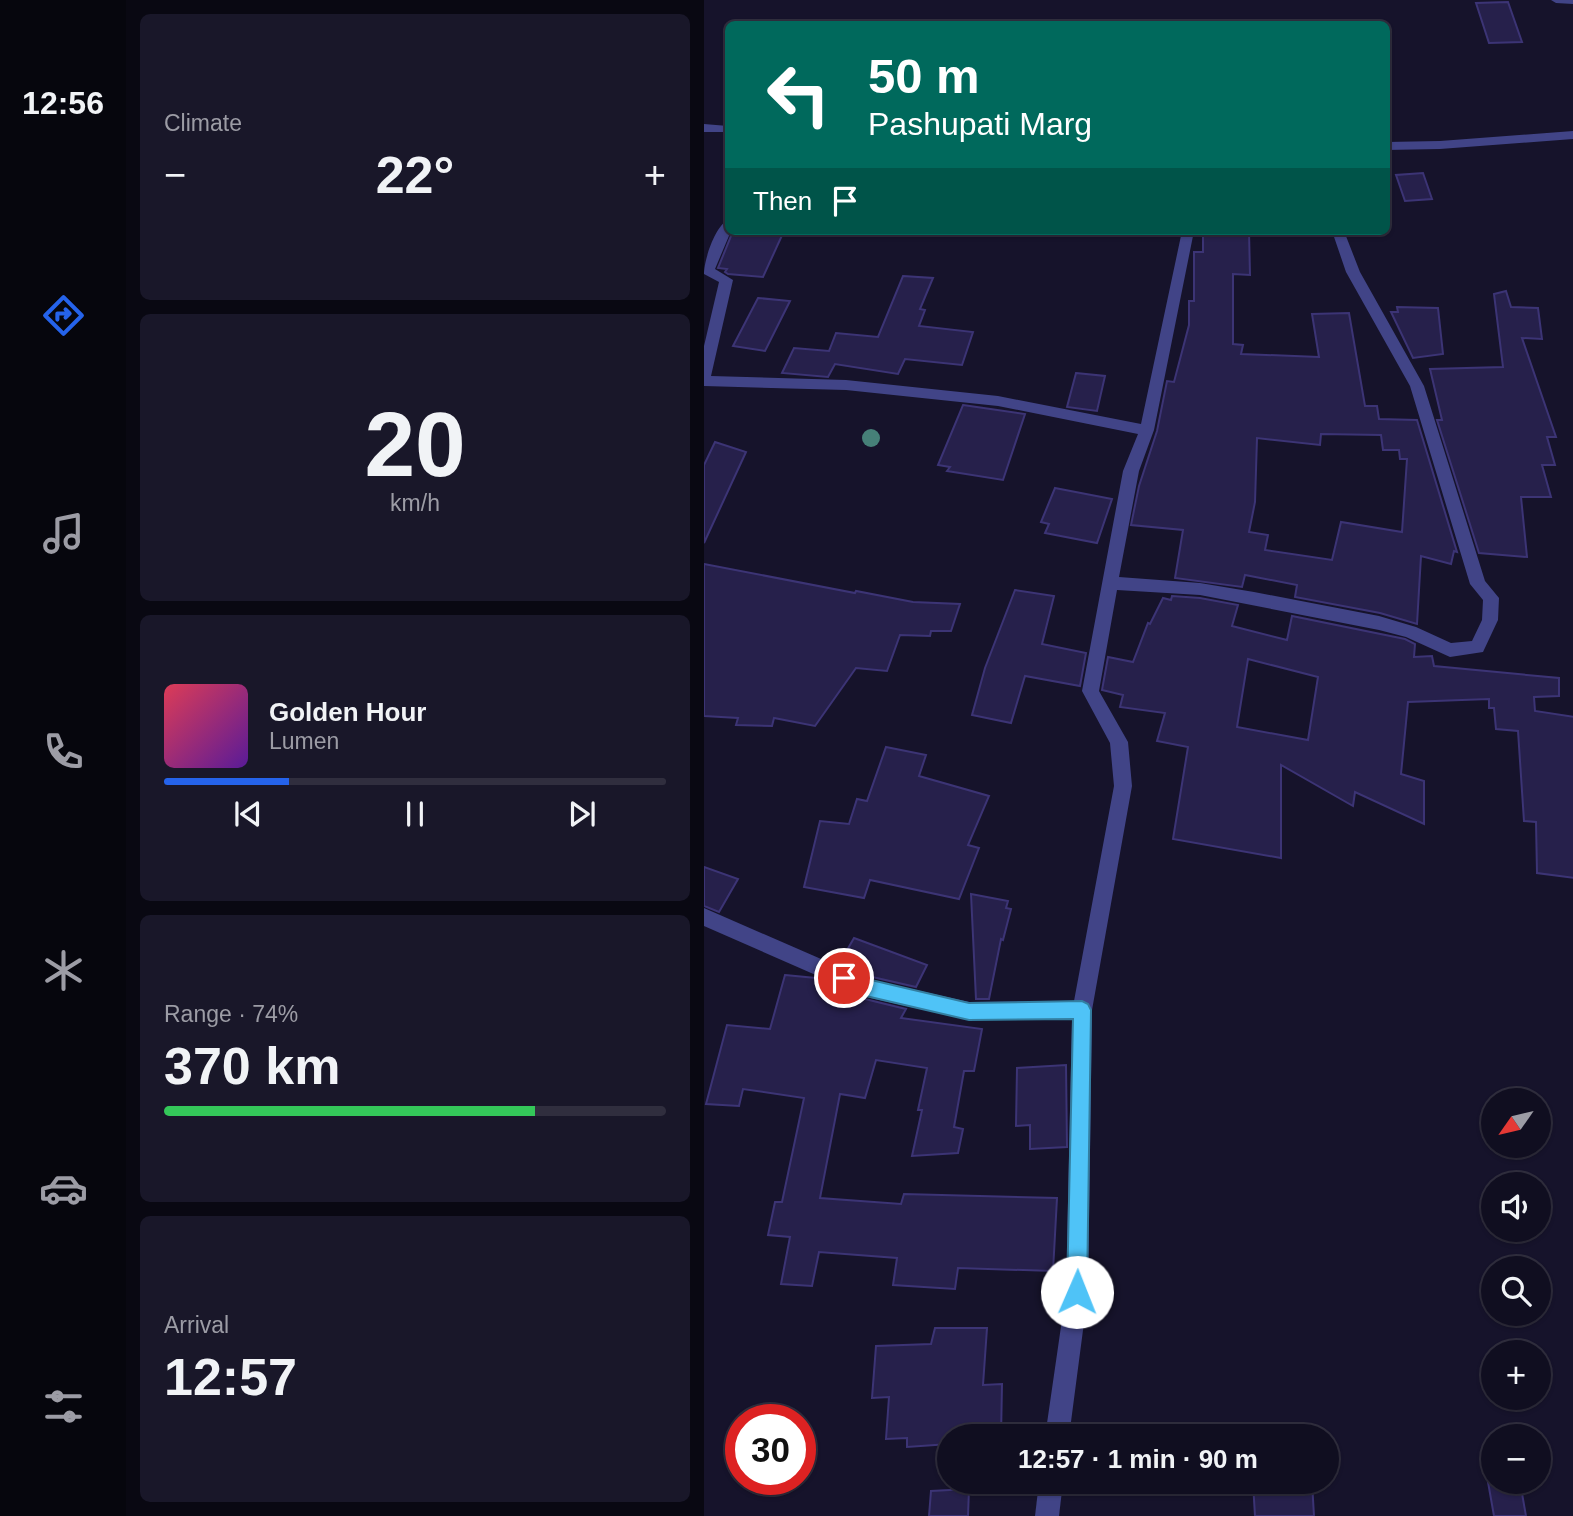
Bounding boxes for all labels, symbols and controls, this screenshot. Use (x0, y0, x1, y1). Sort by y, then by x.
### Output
icon: left (753, 49, 844, 140)
text: 50 m (868, 49, 980, 103)
text: 12:56 (22, 85, 104, 121)
text: Pashupati Marg (868, 106, 1092, 142)
text: Climate (164, 110, 242, 136)
text: 22° (376, 146, 454, 204)
text: − (164, 154, 186, 196)
text: + (644, 154, 666, 196)
icon: arrive (826, 182, 864, 220)
text: Then (753, 186, 812, 216)
icon: directions (39, 291, 88, 340)
text: 20 (364, 394, 466, 495)
text: km/h (390, 490, 440, 516)
icon: music (39, 509, 88, 558)
text: Golden Hour (269, 697, 426, 727)
icon: phone (39, 727, 88, 776)
text: Lumen (269, 728, 339, 754)
icon: previous (229, 795, 267, 833)
icon: pause (396, 795, 434, 833)
icon: next (563, 795, 601, 833)
icon: climate (39, 946, 88, 995)
pin (814, 948, 874, 1008)
icon: arrive (825, 959, 863, 997)
text: Range · 74% (164, 1001, 298, 1027)
text: 370 km (164, 1037, 340, 1095)
north arrow (1481, 1088, 1551, 1158)
map controls (1481, 1088, 1551, 1494)
icon: car (39, 1164, 88, 1213)
button: sound (1481, 1172, 1551, 1242)
position arrow (1040, 1255, 1114, 1329)
button: search (1481, 1256, 1551, 1326)
text: Arrival (164, 1312, 229, 1338)
button: + (1481, 1340, 1551, 1410)
text: 12:57 (164, 1348, 297, 1406)
icon: filters (39, 1382, 88, 1431)
speed limit sign: 30 (725, 1404, 816, 1495)
button: − (1481, 1424, 1551, 1494)
text: 12:57 · 1 min · 90 m (1018, 1444, 1258, 1474)

